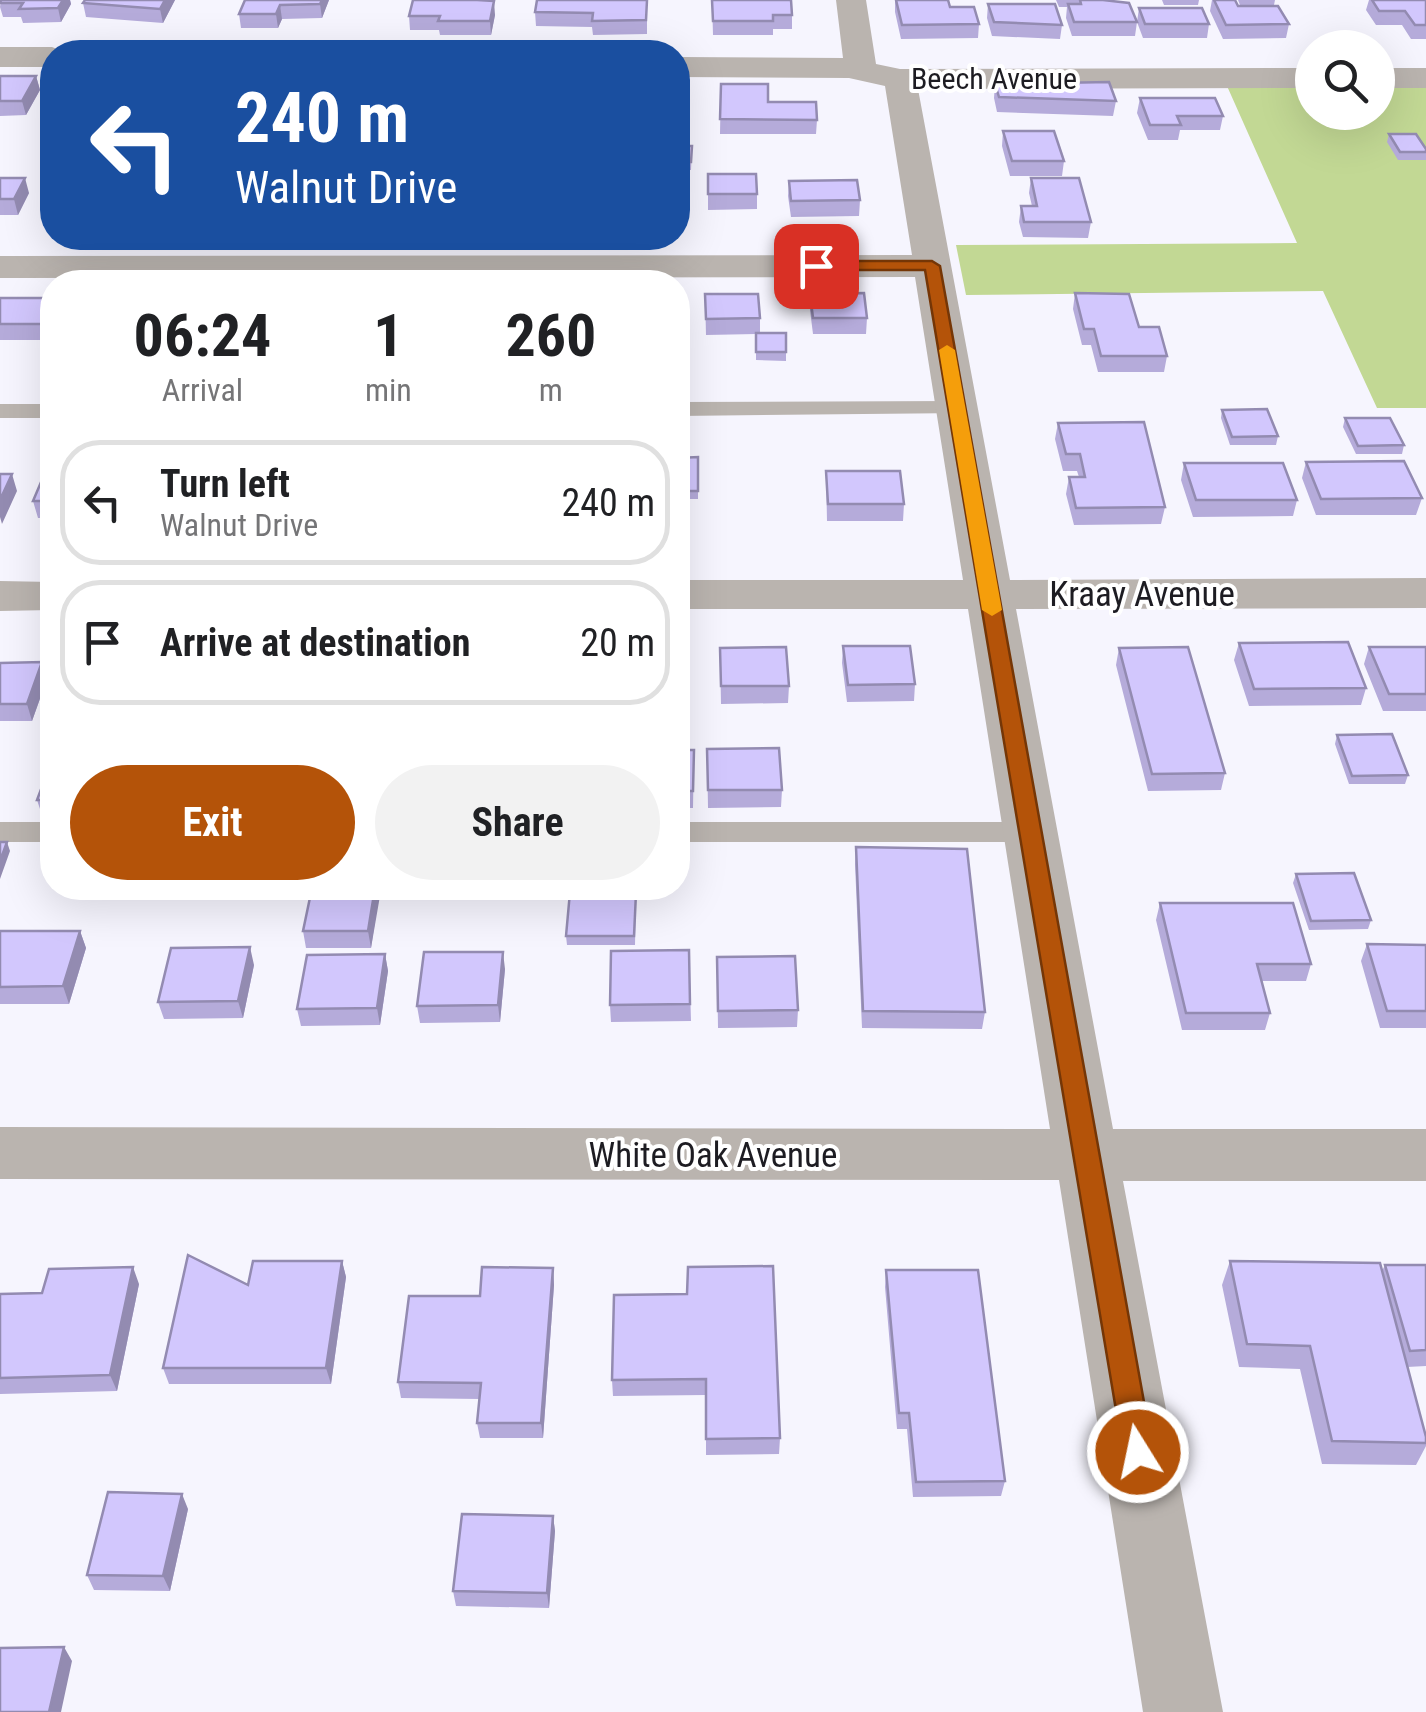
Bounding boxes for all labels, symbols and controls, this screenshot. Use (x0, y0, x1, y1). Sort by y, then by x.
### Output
map controls (1295, 30, 1395, 130)
button: search (1295, 30, 1395, 130)
street label: Beech Avenue (911, 61, 1077, 96)
text: 240 m (235, 77, 409, 159)
icon: left (70, 80, 200, 210)
text: Walnut Drive (235, 161, 457, 214)
pin (774, 224, 859, 309)
icon: arrive (789, 239, 844, 294)
text: 06:24 (134, 300, 271, 371)
text: 1 (373, 300, 404, 371)
text: 260 (505, 300, 596, 371)
text: Arrival (162, 371, 243, 409)
text: min (365, 371, 412, 409)
text: m (539, 371, 563, 409)
text: Turn left (160, 462, 290, 506)
icon: left (75, 475, 130, 530)
text: 240 m (561, 481, 655, 525)
text: Walnut Drive (160, 506, 318, 544)
street label: Kraay Avenue (1049, 574, 1235, 615)
icon: arrive (75, 615, 130, 670)
text: Arrive at destination (160, 621, 470, 665)
text: 20 m (580, 621, 655, 665)
button: Exit (70, 765, 355, 880)
button: Share (375, 765, 660, 880)
street label: White Oak Avenue (589, 1135, 837, 1176)
position arrow (1086, 1400, 1190, 1504)

